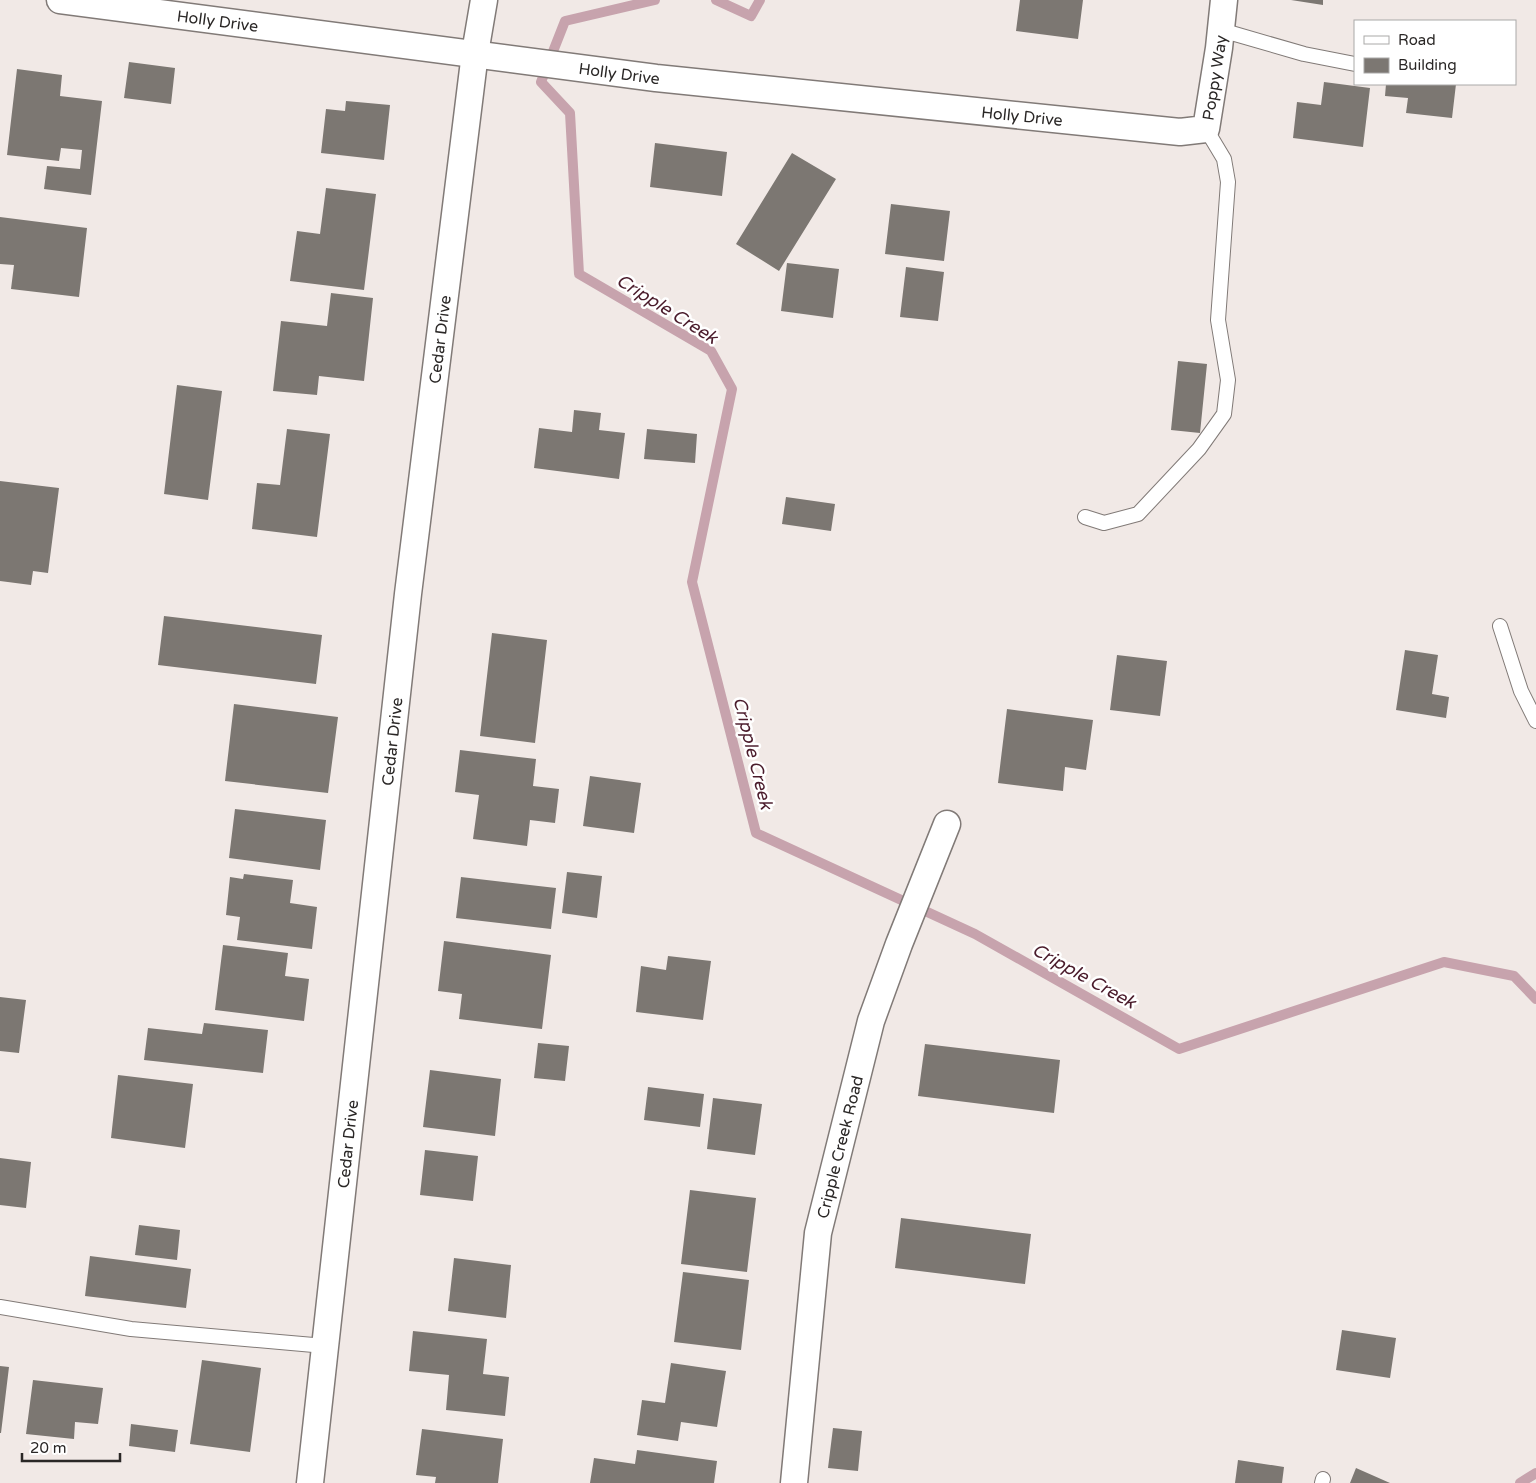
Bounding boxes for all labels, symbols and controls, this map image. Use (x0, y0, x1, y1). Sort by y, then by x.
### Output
street label: Holly Drive (176, 6, 259, 37)
legend (1354, 20, 1516, 85)
text: Road (1398, 31, 1436, 49)
street label: Poppy Way (1199, 34, 1231, 122)
text: Building (1398, 56, 1457, 74)
street label: Holly Drive (577, 59, 661, 89)
street label: Holly Drive (980, 103, 1064, 131)
water label: Cripple Creek (612, 269, 723, 349)
street label: Cedar Drive (425, 294, 456, 385)
water label: Cripple Creek (728, 695, 778, 813)
street label: Cedar Drive (378, 696, 408, 787)
water label: Cripple Creek (1028, 938, 1141, 1014)
street label: Cripple Creek Road (813, 1073, 868, 1221)
street label: Cedar Drive (334, 1099, 363, 1189)
scale bar (22, 1430, 120, 1462)
text: 20 m (30, 1439, 67, 1457)

